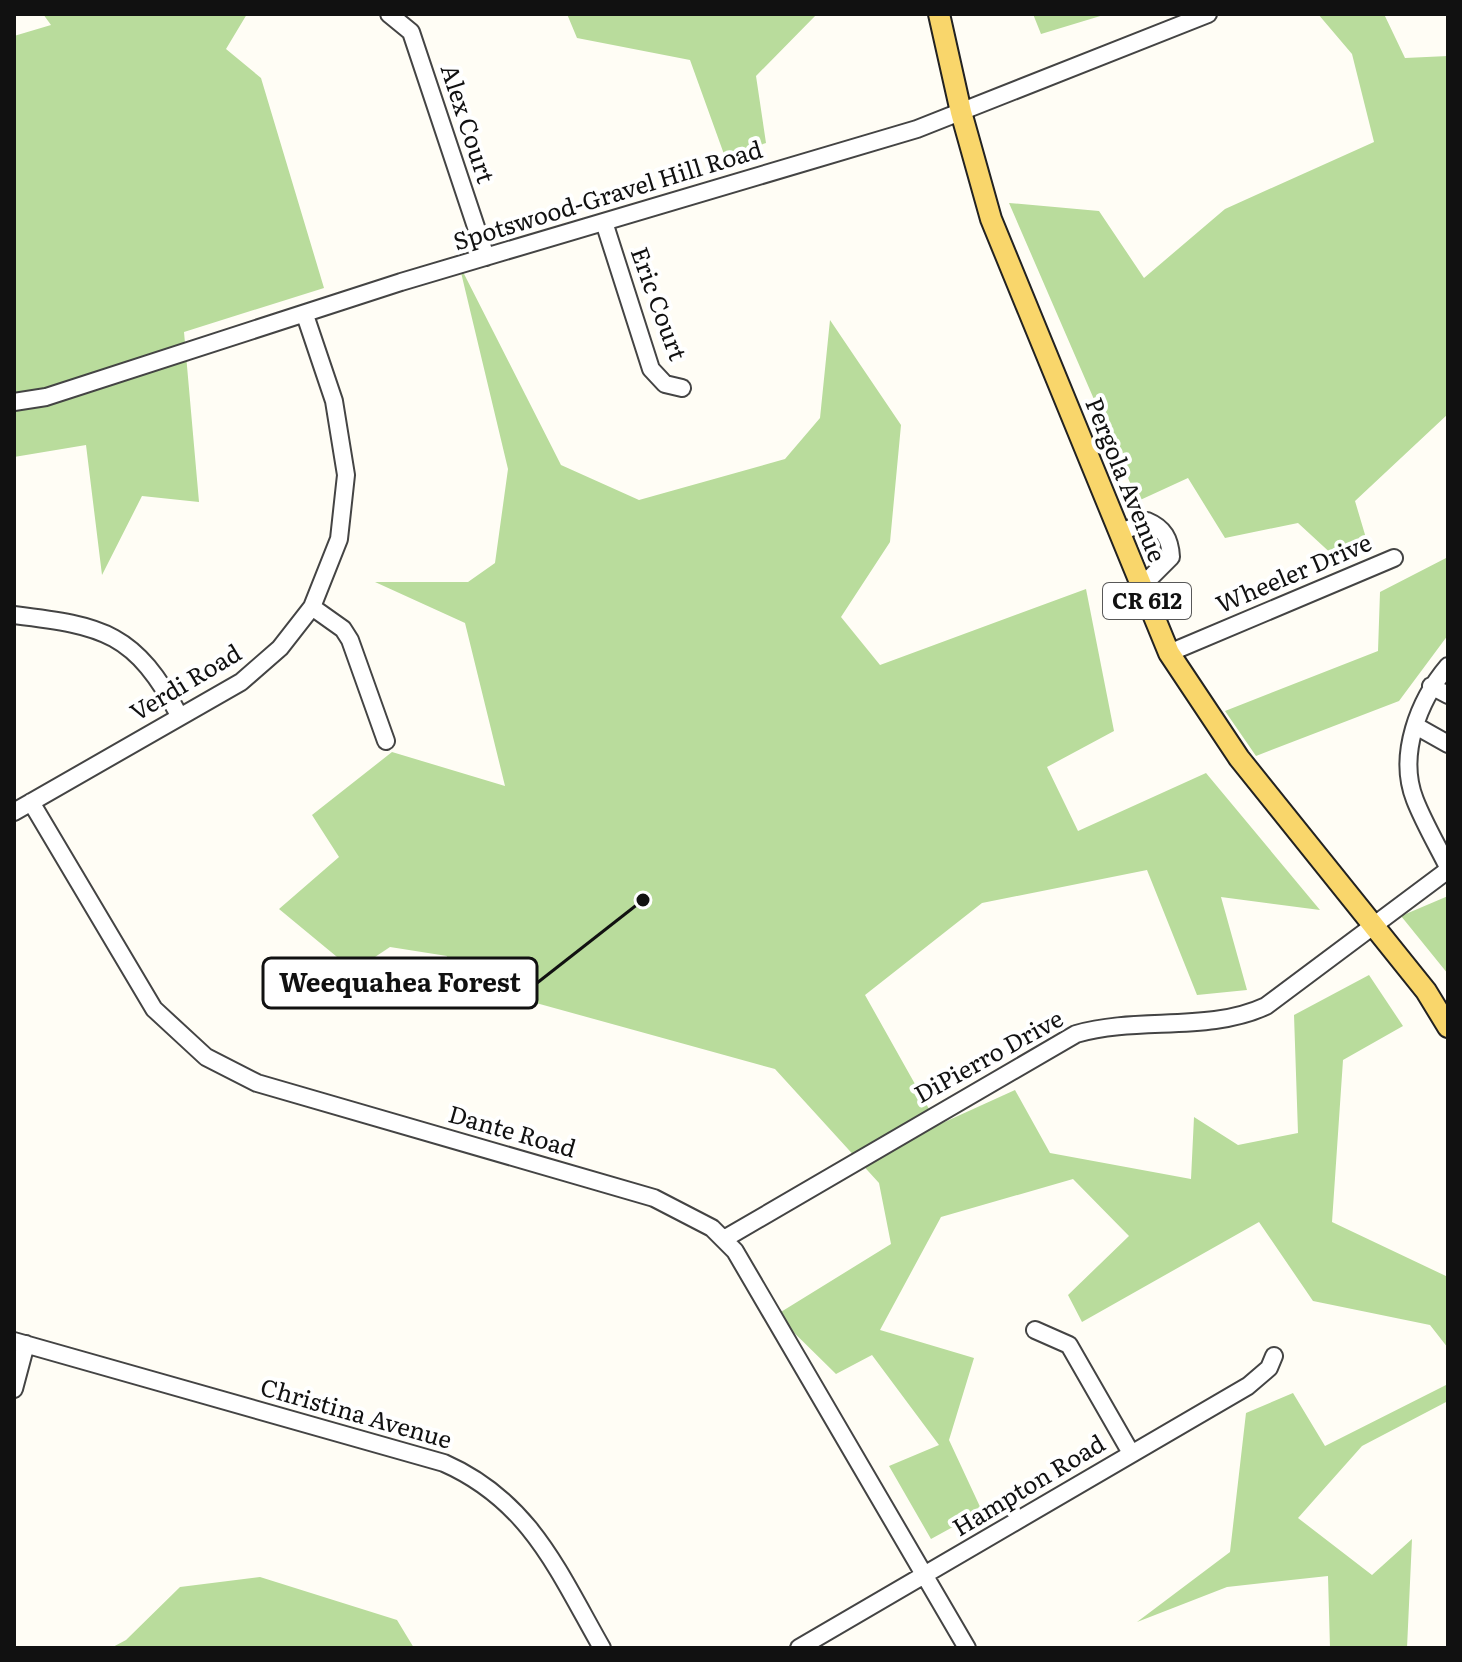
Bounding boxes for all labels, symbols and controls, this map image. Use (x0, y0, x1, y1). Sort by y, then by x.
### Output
street label: Alex Court (434, 59, 505, 188)
street label: Spotswood-Gravel Hill Road (448, 130, 766, 257)
street label: Eric Court (624, 242, 697, 365)
street label: Pergola Avenue (1078, 392, 1176, 567)
street label: Wheeler Drive (1210, 523, 1376, 620)
road number: CR 612 (1103, 583, 1191, 619)
street label: Verdi Road (122, 634, 247, 728)
callout: Weequahea Forest (263, 958, 537, 1008)
text: Weequahea Forest (279, 961, 522, 1000)
street label: DiPierro Drive (907, 999, 1069, 1110)
street label: Dante Road (445, 1095, 581, 1165)
street label: Christina Avenue (257, 1368, 457, 1456)
street label: Hampton Road (945, 1424, 1111, 1543)

